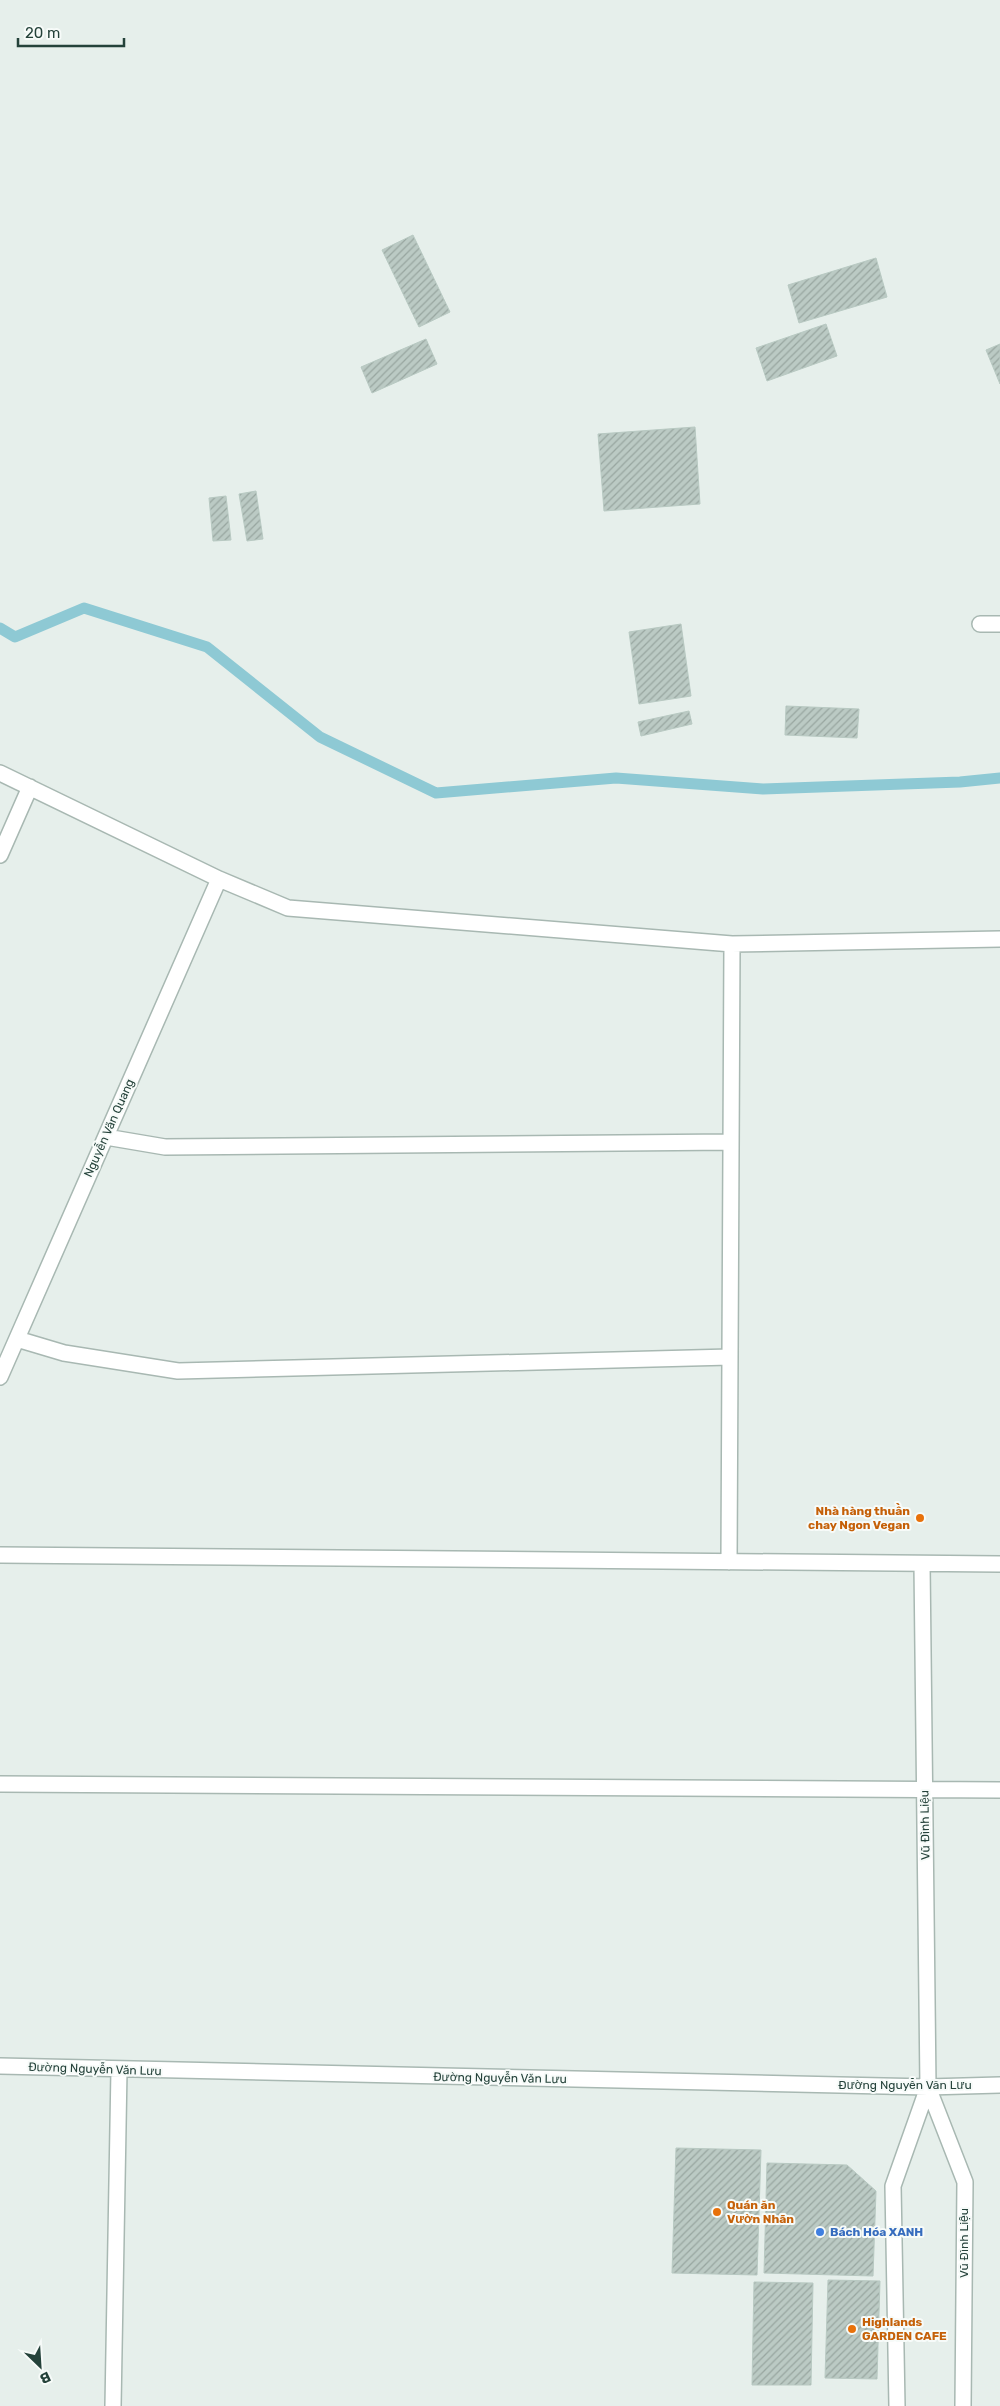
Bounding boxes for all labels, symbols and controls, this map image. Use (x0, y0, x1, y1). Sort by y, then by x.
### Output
scale bar (18, 15, 124, 47)
text: 20 m (25, 24, 60, 42)
street label: Nguyễn Văn Quang (81, 1077, 137, 1179)
place label: Nhà hàng thuần chay Ngon Vegan (808, 1503, 910, 1532)
marker: Nhà hàng thuần chay Ngon Vegan (914, 1512, 926, 1524)
street label: Vũ Đình Liệu (917, 1790, 933, 1860)
street label: Đường Nguyễn Văn Lưu (28, 2060, 162, 2078)
street label: Đường Nguyễn Văn Lưu (433, 2070, 567, 2086)
street label: Đường Nguyễn Văn Lưu (838, 2078, 972, 2092)
place label: Quán ăn Vườn Nhãn (727, 2198, 794, 2226)
marker: Quán ăn Vườn Nhãn (711, 2206, 723, 2218)
street label: Vũ Đình Liệu (957, 2208, 971, 2278)
place label: Bách Hóa XANH (830, 2225, 923, 2239)
marker: Bách Hóa XANH (814, 2226, 826, 2238)
place label: Highlands GARDEN CAFE (862, 2315, 947, 2343)
marker: Highlands GARDEN CAFE (846, 2323, 858, 2335)
north arrow (15, 2341, 65, 2391)
text: B (37, 2368, 53, 2387)

